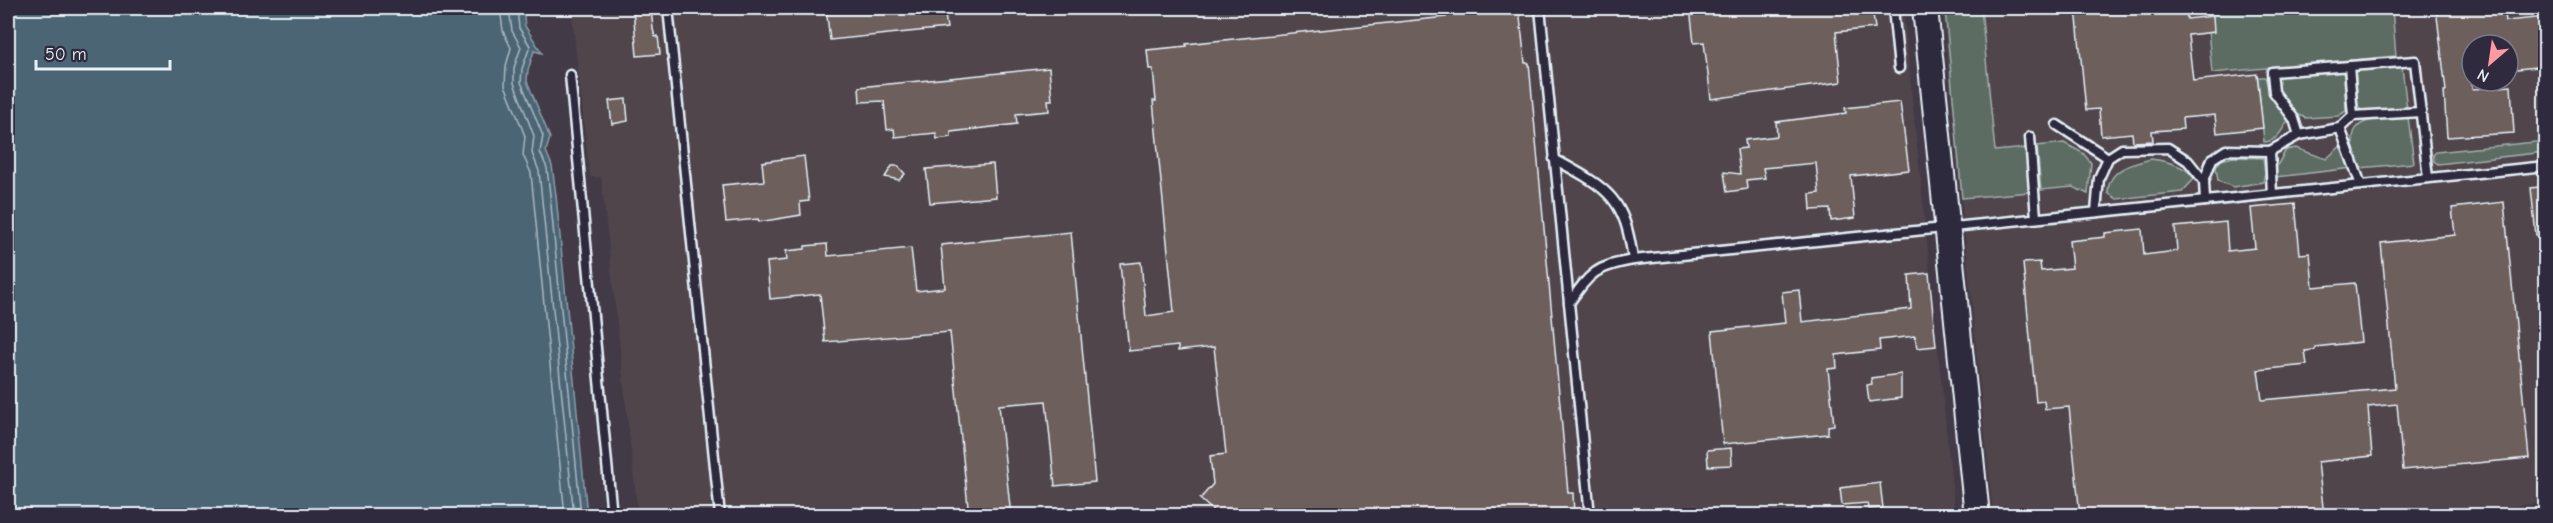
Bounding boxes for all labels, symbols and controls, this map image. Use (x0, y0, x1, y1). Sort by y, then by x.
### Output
scale bar (36, 33, 170, 71)
north arrow (2460, 33, 2520, 93)
text: 50 m (45, 44, 87, 65)
text: N (2474, 65, 2492, 86)

